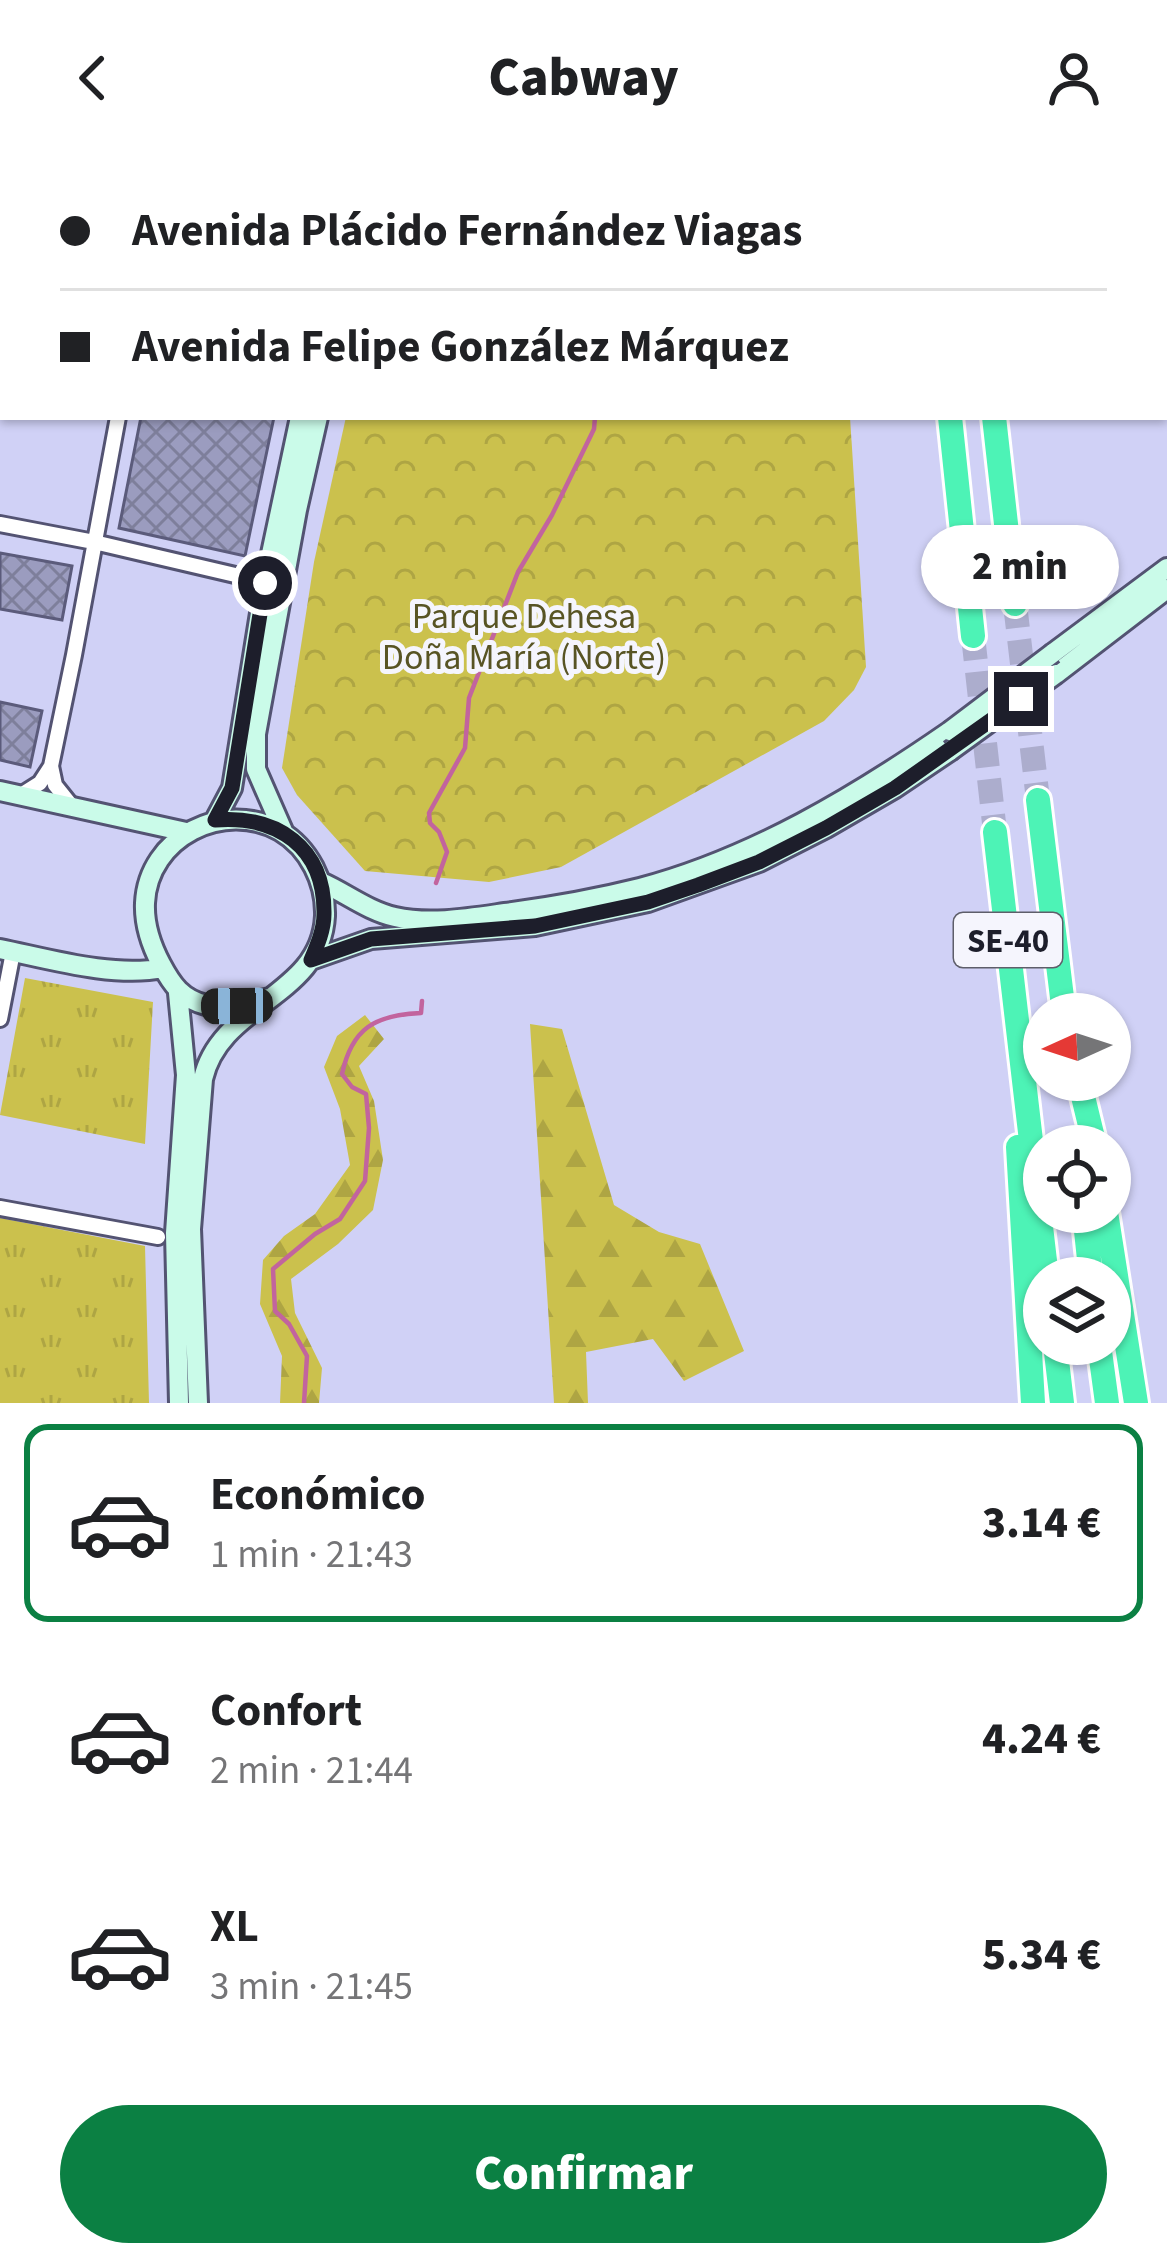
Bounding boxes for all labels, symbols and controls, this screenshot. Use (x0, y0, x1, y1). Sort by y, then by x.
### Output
text: Cabway (488, 40, 679, 117)
icon: back (60, 45, 126, 111)
icon: person (1041, 45, 1107, 111)
text: Avenida Plácido Fernández Viagas (132, 199, 802, 263)
text: Avenida Felipe González Márquez (132, 315, 789, 379)
callout: 2 min (922, 525, 1120, 609)
text: 2 min (972, 539, 1068, 595)
route start (238, 556, 292, 610)
park label: Parque Dehesa Doña María (Norte) (382, 591, 666, 683)
route end (994, 672, 1048, 726)
road number: SE-40 (954, 913, 1062, 967)
car (201, 987, 273, 1025)
north arrow (1023, 993, 1131, 1101)
map controls (1023, 993, 1131, 1365)
button: locate (1023, 1125, 1131, 1233)
button: layers (1023, 1257, 1131, 1365)
text: Económico (210, 1463, 426, 1527)
icon: car (66, 1469, 174, 1577)
text: 3.14 € (982, 1491, 1101, 1555)
text: 1 min · 21:43 (210, 1527, 413, 1583)
text: Confort (210, 1679, 362, 1743)
icon: car (66, 1685, 174, 1793)
text: 4.24 € (982, 1707, 1101, 1771)
text: 2 min · 21:44 (210, 1743, 413, 1799)
text: XL (210, 1895, 259, 1959)
icon: car (66, 1901, 174, 2009)
text: 5.34 € (982, 1923, 1101, 1987)
text: 3 min · 21:45 (210, 1959, 413, 2015)
button: Confirmar (60, 2105, 1107, 2243)

